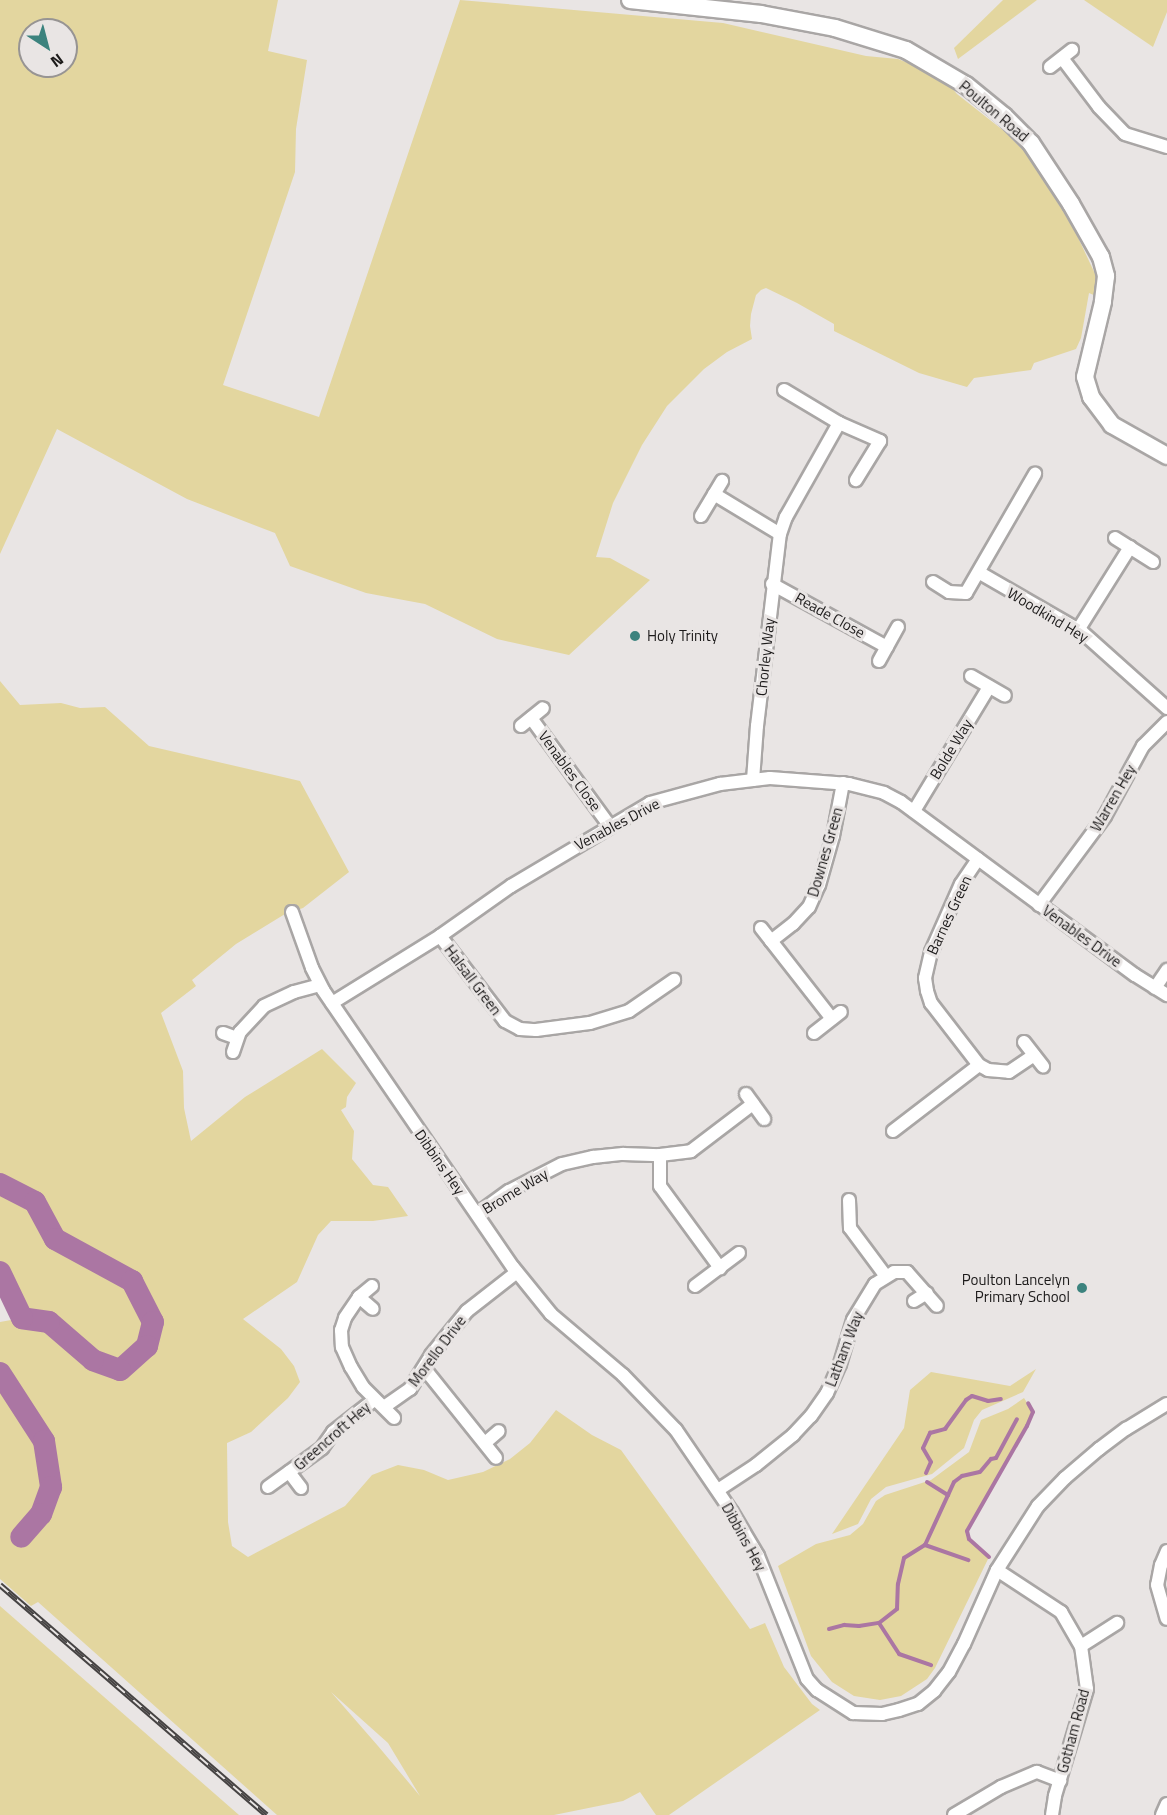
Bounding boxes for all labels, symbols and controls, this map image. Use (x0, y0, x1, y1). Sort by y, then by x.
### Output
north arrow (18, 18, 78, 78)
text: N (46, 48, 69, 74)
street label: Poulton Road (956, 77, 1032, 145)
street label: Woodkind Hey (1004, 584, 1092, 646)
street label: Reade Close (792, 588, 868, 642)
street label: Chorley Way (752, 617, 778, 697)
place label: Holy Trinity (647, 627, 718, 645)
marker: Holy Trinity (628, 629, 642, 643)
street label: Bolde Way (926, 716, 976, 782)
street label: Venables Close (535, 727, 605, 815)
street label: Warren Hey (1087, 761, 1139, 835)
street label: Venables Drive (572, 794, 662, 854)
street label: Downes Green (804, 805, 846, 899)
street label: Barnes Green (923, 873, 975, 957)
street label: Venables Drive (1039, 901, 1125, 971)
street label: Halsall Green (441, 941, 505, 1019)
street label: Dibbins Hey (411, 1126, 469, 1198)
street label: Brome Way (479, 1164, 551, 1218)
place label: Poulton Lancelyn Primary School (962, 1270, 1070, 1305)
marker: Poulton Lancelyn Primary School (1075, 1281, 1089, 1295)
street label: Latham Way (821, 1309, 867, 1389)
street label: Morello Drive (405, 1312, 469, 1390)
street label: Greencroft Hey (290, 1398, 374, 1474)
street label: Dibbins Hey (718, 1500, 770, 1574)
street label: Gotham Road (1053, 1687, 1093, 1775)

